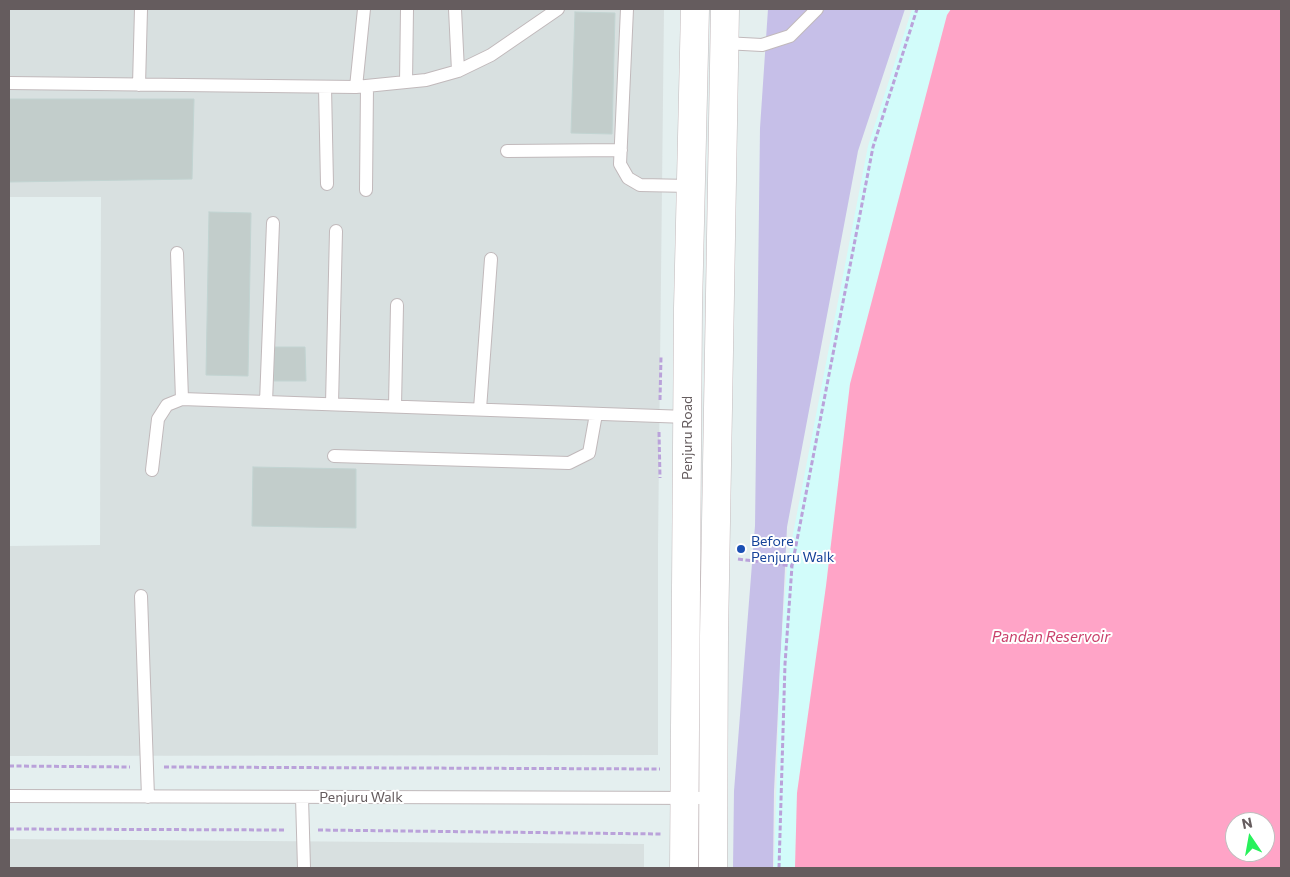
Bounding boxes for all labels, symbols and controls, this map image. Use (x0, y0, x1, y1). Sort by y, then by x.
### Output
street label: Penjuru Road (679, 396, 695, 480)
place label: Before Penjuru Walk (751, 533, 834, 566)
marker: Before Penjuru Walk (735, 543, 747, 555)
water label: Pandan Reservoir (992, 628, 1110, 646)
street label: Penjuru Walk (319, 789, 403, 805)
north arrow (1225, 812, 1275, 862)
text: N (1240, 813, 1254, 832)

